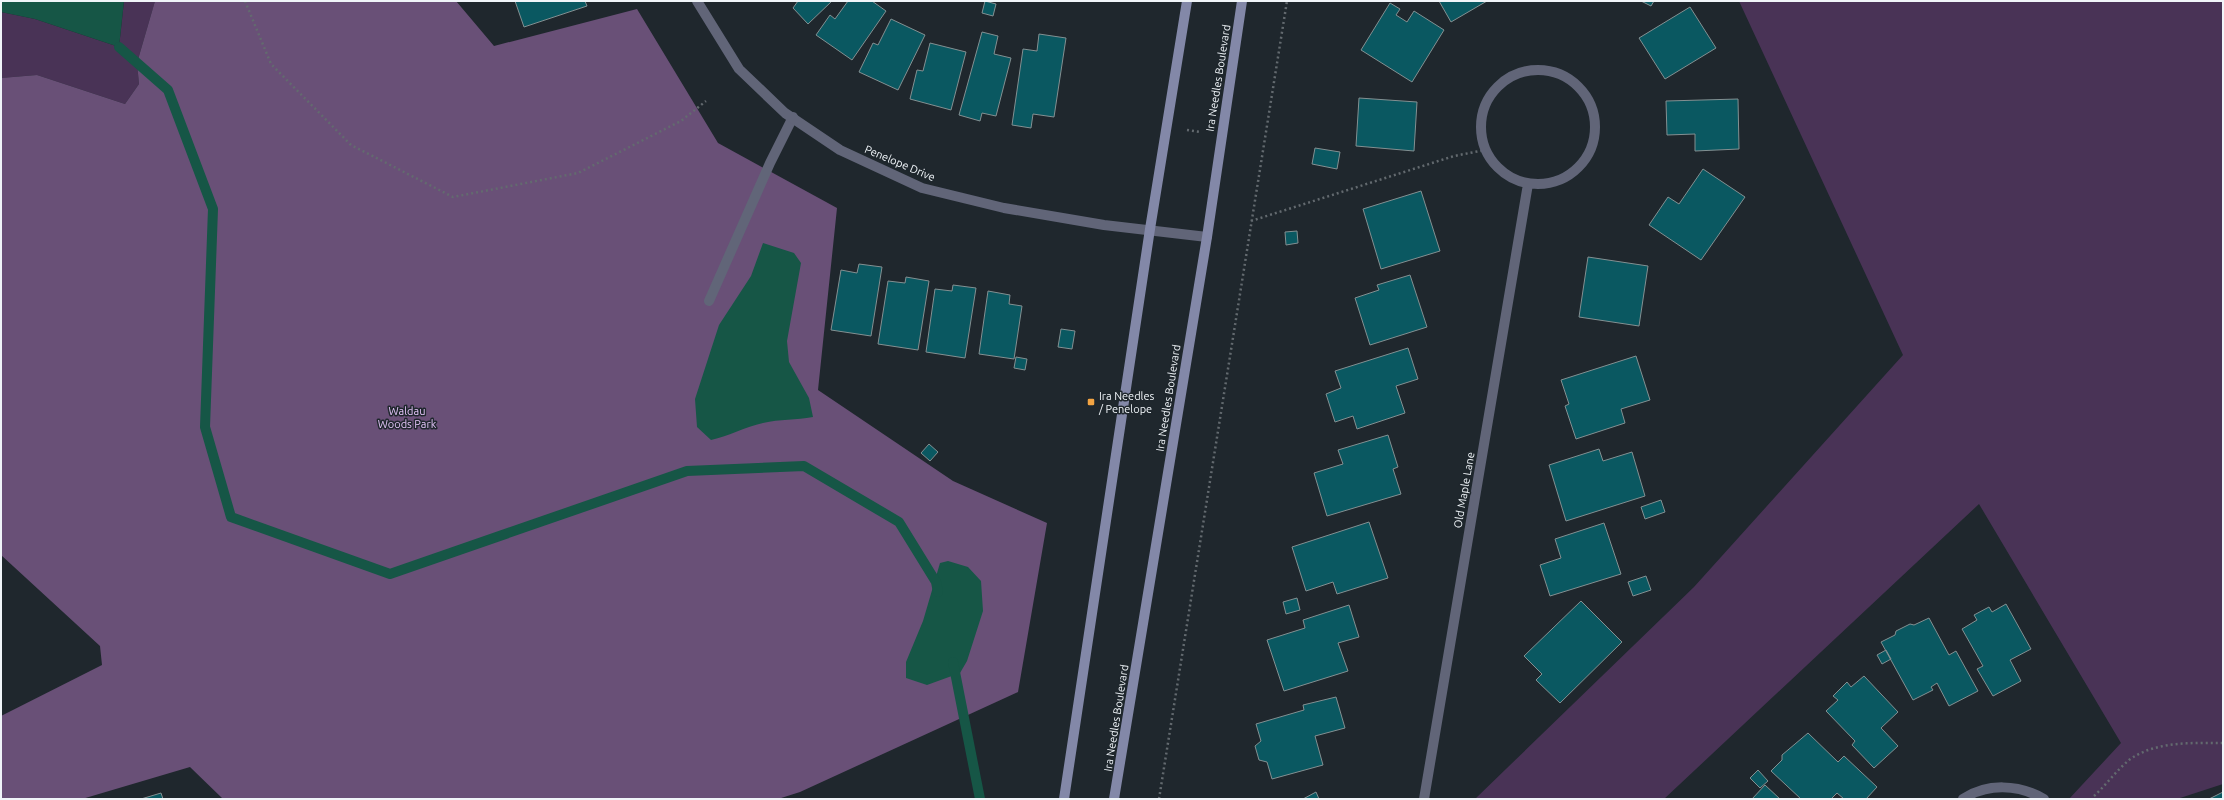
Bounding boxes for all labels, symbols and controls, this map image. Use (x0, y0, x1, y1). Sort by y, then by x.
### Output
street label: Ira Needles Boulevard (1204, 24, 1232, 132)
street label: Penelope Drive (863, 143, 937, 183)
street label: Ira Needles Boulevard (1154, 344, 1182, 452)
place label: Ira Needles / Penelope (1098, 390, 1155, 415)
marker: Ira Needles / Penelope (1086, 397, 1096, 407)
park label: Waldau Woods Park (378, 405, 437, 430)
street label: Old Maple Lane (1451, 451, 1477, 529)
street label: Ira Needles Boulevard (1102, 664, 1130, 772)

